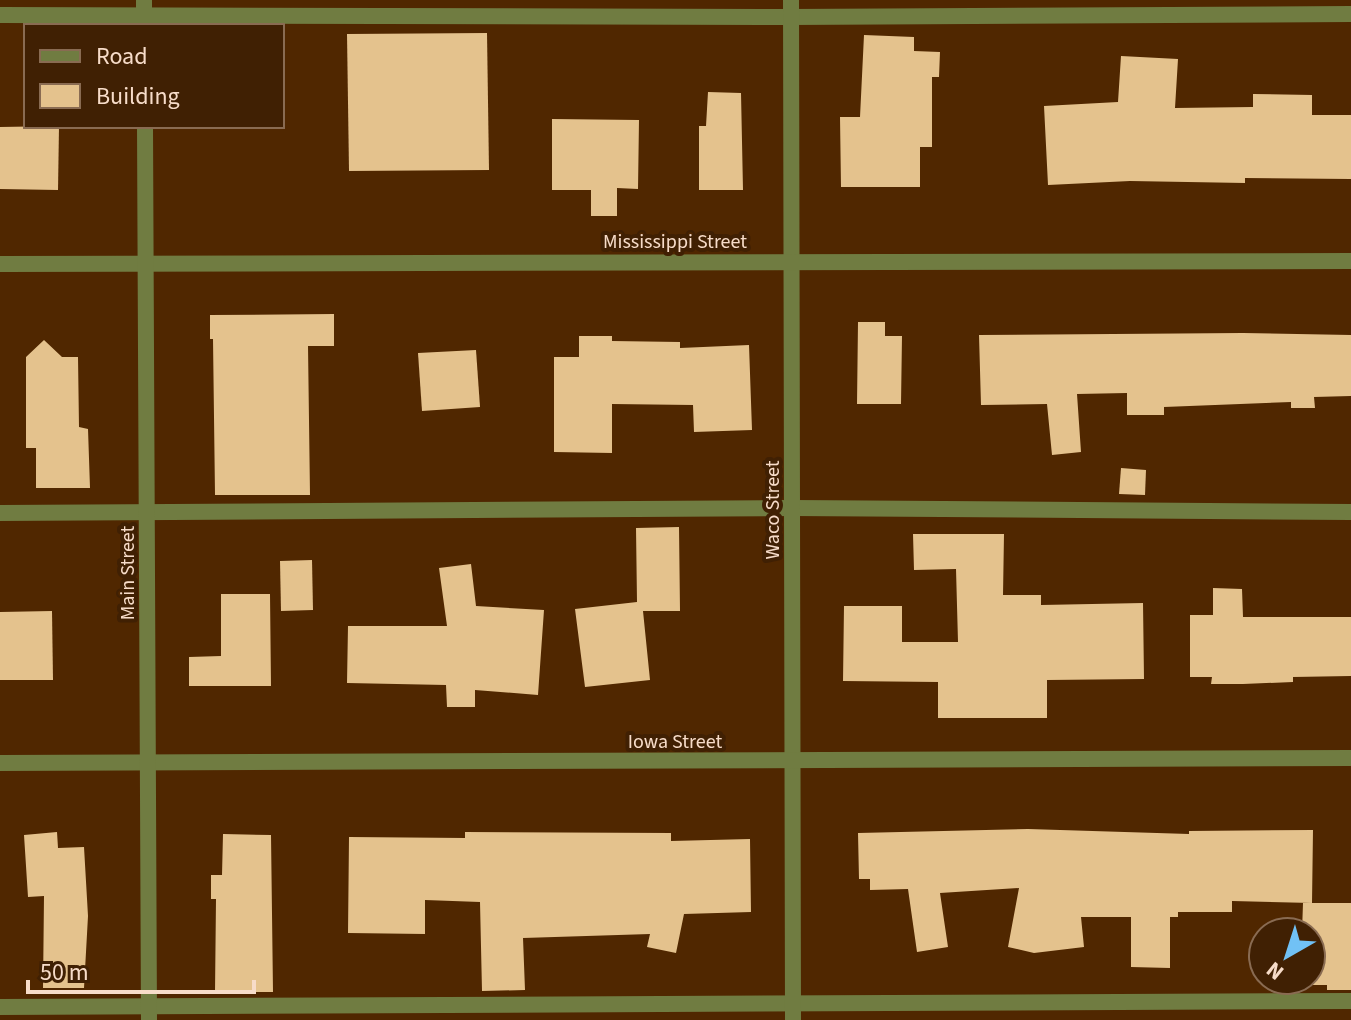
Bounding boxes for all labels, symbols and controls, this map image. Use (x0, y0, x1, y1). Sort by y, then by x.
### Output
legend (24, 24, 284, 128)
text: Road (96, 39, 148, 74)
text: Building (96, 79, 180, 114)
street label: Mississippi Street (603, 228, 747, 256)
street label: Waco Street (759, 460, 787, 560)
street label: Main Street (114, 525, 142, 620)
street label: Iowa Street (628, 728, 722, 756)
north arrow (1247, 916, 1327, 996)
scale bar (28, 944, 254, 994)
text: N (1259, 954, 1291, 988)
text: 50 m (40, 955, 89, 990)

